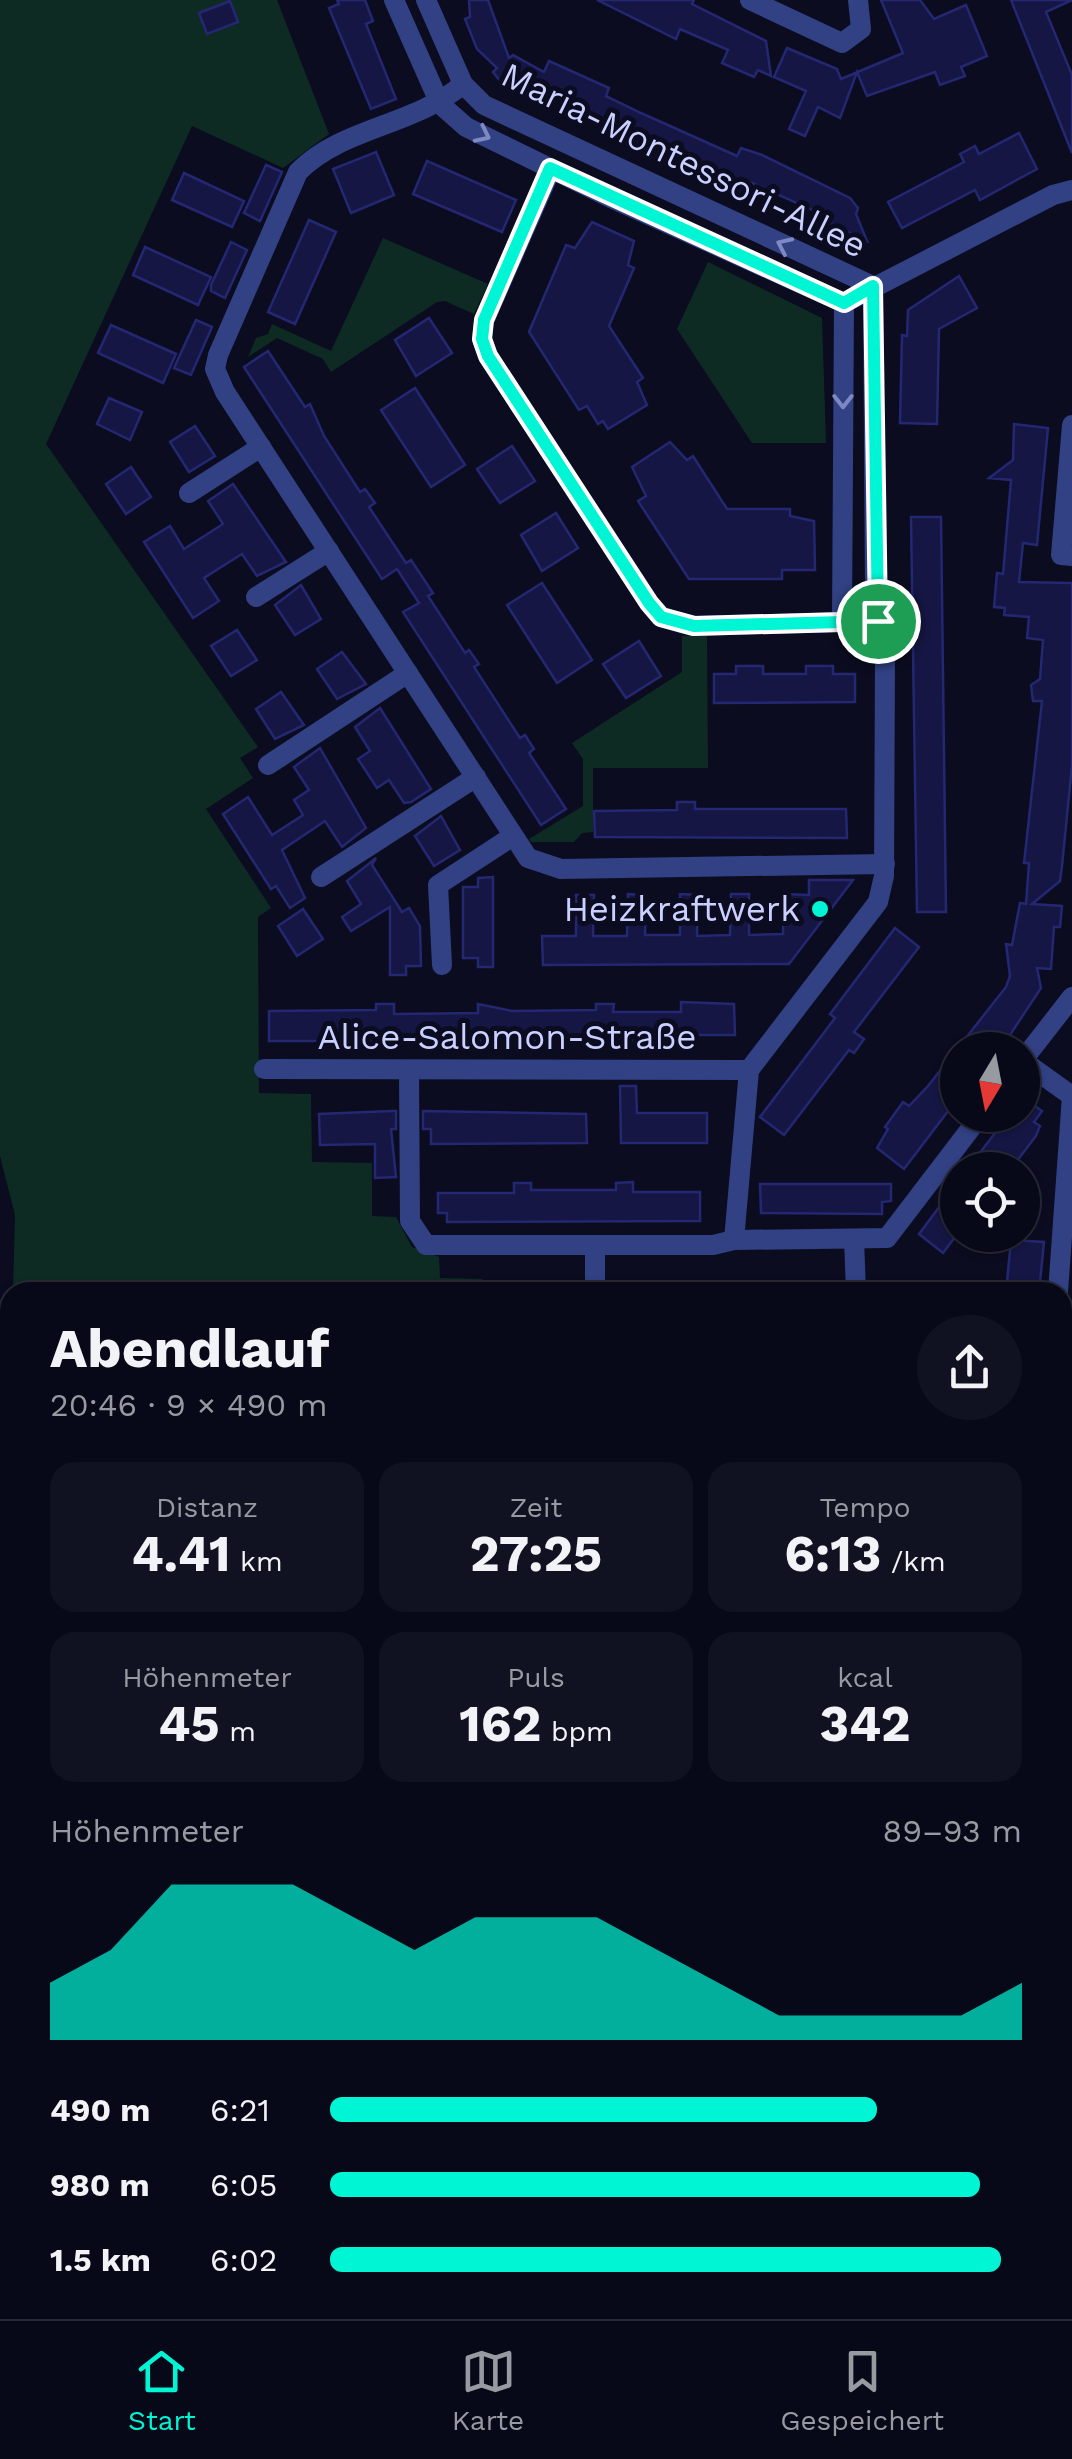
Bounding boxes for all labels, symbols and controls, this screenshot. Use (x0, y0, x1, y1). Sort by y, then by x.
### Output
street label: Maria-Montessori-Allee (495, 53, 873, 267)
one-way arrow (473, 123, 491, 143)
one-way arrow (776, 237, 794, 257)
one-way arrow (832, 394, 854, 409)
pin (836, 579, 921, 664)
icon: arrive (851, 594, 906, 649)
place label: Heizkraftwerk (563, 888, 800, 930)
marker: Heizkraftwerk (809, 898, 831, 920)
street label: Alice-Salomon-Straße (317, 1016, 697, 1058)
north arrow (940, 1032, 1040, 1132)
map controls (940, 1032, 1040, 1252)
button: locate (940, 1152, 1040, 1252)
button: share (917, 1315, 1022, 1420)
text: Abendlauf (50, 1316, 329, 1380)
text: 20:46 · 9 × 490 m (50, 1386, 328, 1424)
text: Distanz (156, 1491, 258, 1524)
text: Zeit (510, 1491, 562, 1524)
text: Tempo (819, 1491, 911, 1524)
text: 4.41 (131, 1524, 230, 1583)
text: 27:25 (470, 1524, 602, 1583)
text: 6:13 (784, 1524, 881, 1583)
text: km (230, 1545, 283, 1578)
text: /km (881, 1545, 946, 1578)
text: Höhenmeter (122, 1661, 292, 1694)
text: Puls (507, 1661, 565, 1694)
text: kcal (837, 1661, 893, 1694)
text: 45 (158, 1694, 220, 1753)
text: 162 (459, 1694, 541, 1753)
text: 342 (819, 1694, 911, 1753)
text: m (220, 1715, 256, 1748)
text: bpm (541, 1715, 613, 1748)
text: Höhenmeter (50, 1812, 244, 1850)
text: 89–93 m (883, 1812, 1022, 1850)
text: 490 m (50, 2091, 150, 2129)
text: 6:21 (210, 2091, 270, 2129)
text: 980 m (50, 2166, 150, 2204)
text: 6:05 (210, 2166, 277, 2204)
text: 1.5 km (50, 2241, 151, 2279)
text: 6:02 (210, 2241, 278, 2279)
tab: Start (128, 2344, 196, 2437)
tab: Karte (452, 2344, 524, 2437)
tab: Gespeichert (780, 2344, 944, 2437)

